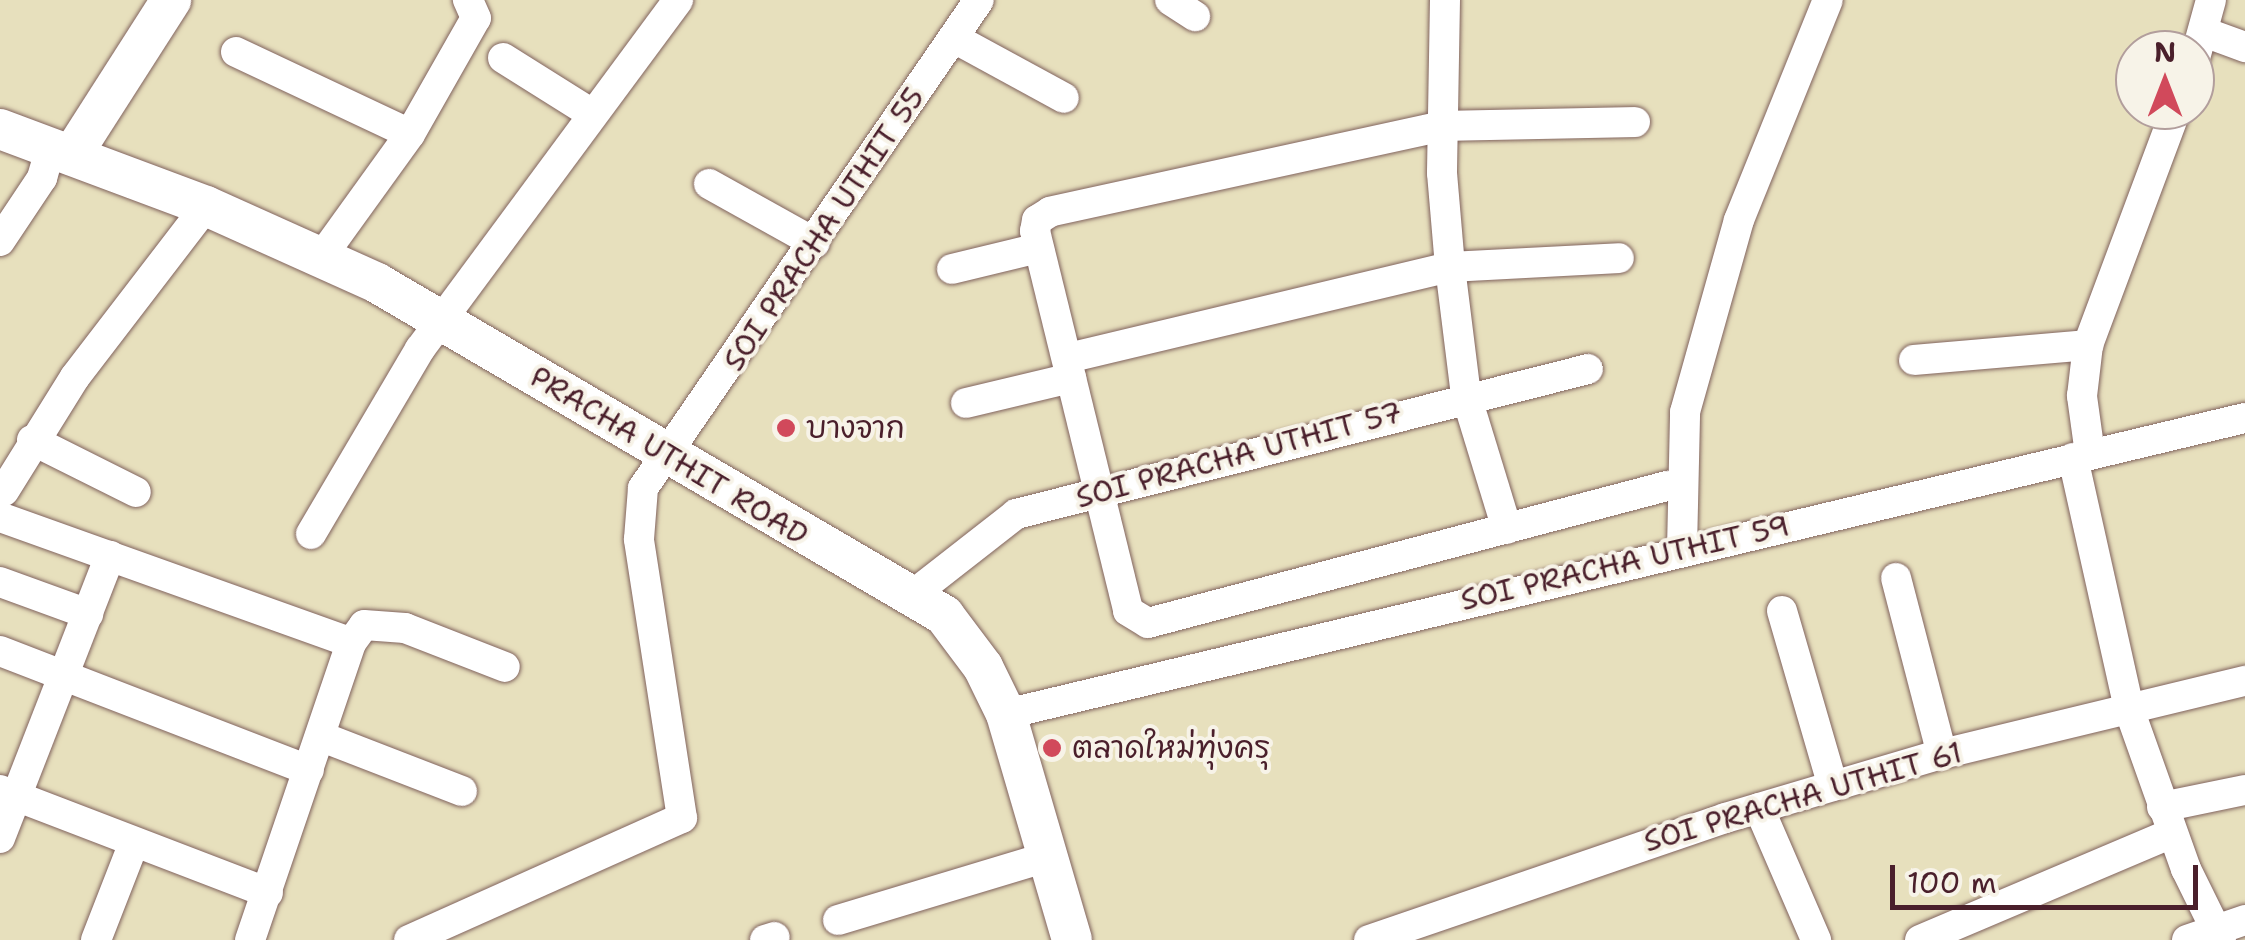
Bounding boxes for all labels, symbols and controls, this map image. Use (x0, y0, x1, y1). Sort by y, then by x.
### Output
north arrow (2115, 30, 2215, 130)
text: N (2154, 33, 2176, 71)
street label: SOI PRACHA UTHIT 55 (716, 80, 932, 378)
street label: PRACHA UTHIT ROAD (523, 359, 815, 553)
street label: SOI PRACHA UTHIT 57 (1072, 394, 1406, 516)
place label: บางจาก (806, 410, 905, 446)
marker: บางจาก (775, 417, 797, 439)
street label: SOI PRACHA UTHIT 59 (1457, 508, 1793, 618)
place label: ตลาดใหม่ทุ่งครุ (1072, 730, 1270, 766)
street label: SOI PRACHA UTHIT 61 (1640, 734, 1966, 860)
marker: ตลาดใหม่ทุ่งครุ (1041, 737, 1063, 759)
scale bar (1895, 845, 2202, 907)
text: 100 m (1907, 862, 1997, 903)

